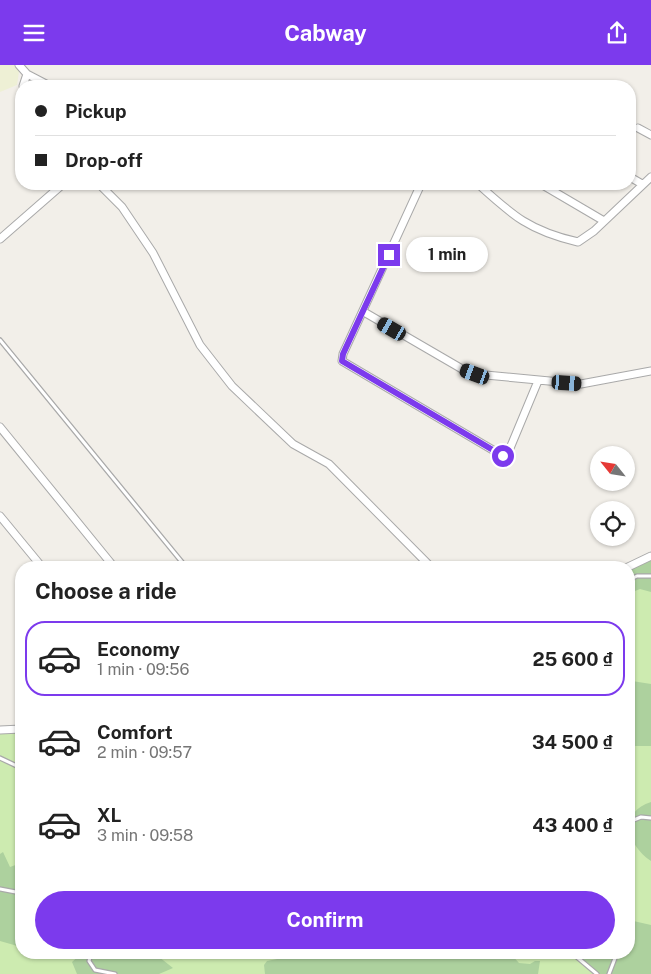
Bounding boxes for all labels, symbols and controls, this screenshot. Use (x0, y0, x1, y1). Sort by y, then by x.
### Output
icon: menu (20, 19, 48, 47)
icon: share (603, 19, 631, 47)
text: Cabway (284, 20, 367, 46)
text: Pickup (65, 100, 127, 122)
text: Drop-off (65, 149, 142, 171)
callout: 1 min (406, 237, 489, 273)
route end (378, 244, 400, 266)
text: 1 min (428, 245, 466, 264)
car (375, 315, 408, 343)
car (458, 362, 491, 386)
car (551, 374, 582, 392)
route start (492, 445, 514, 467)
north arrow (590, 446, 635, 491)
map controls (590, 446, 635, 546)
button: locate (590, 501, 635, 546)
text: Choose a ride (35, 578, 177, 604)
icon: car (37, 636, 82, 681)
text: Economy (97, 638, 180, 660)
text: 25 600 ₫ (532, 648, 613, 670)
text: 1 min · 09:56 (97, 660, 189, 679)
icon: car (37, 719, 82, 764)
text: Comfort (97, 721, 173, 743)
text: 34 500 ₫ (532, 731, 613, 753)
text: 2 min · 09:57 (97, 743, 192, 762)
icon: car (37, 802, 82, 847)
text: XL (97, 804, 122, 826)
text: 43 400 ₫ (532, 814, 613, 836)
text: 3 min · 09:58 (97, 826, 193, 845)
button: Confirm (35, 891, 615, 949)

